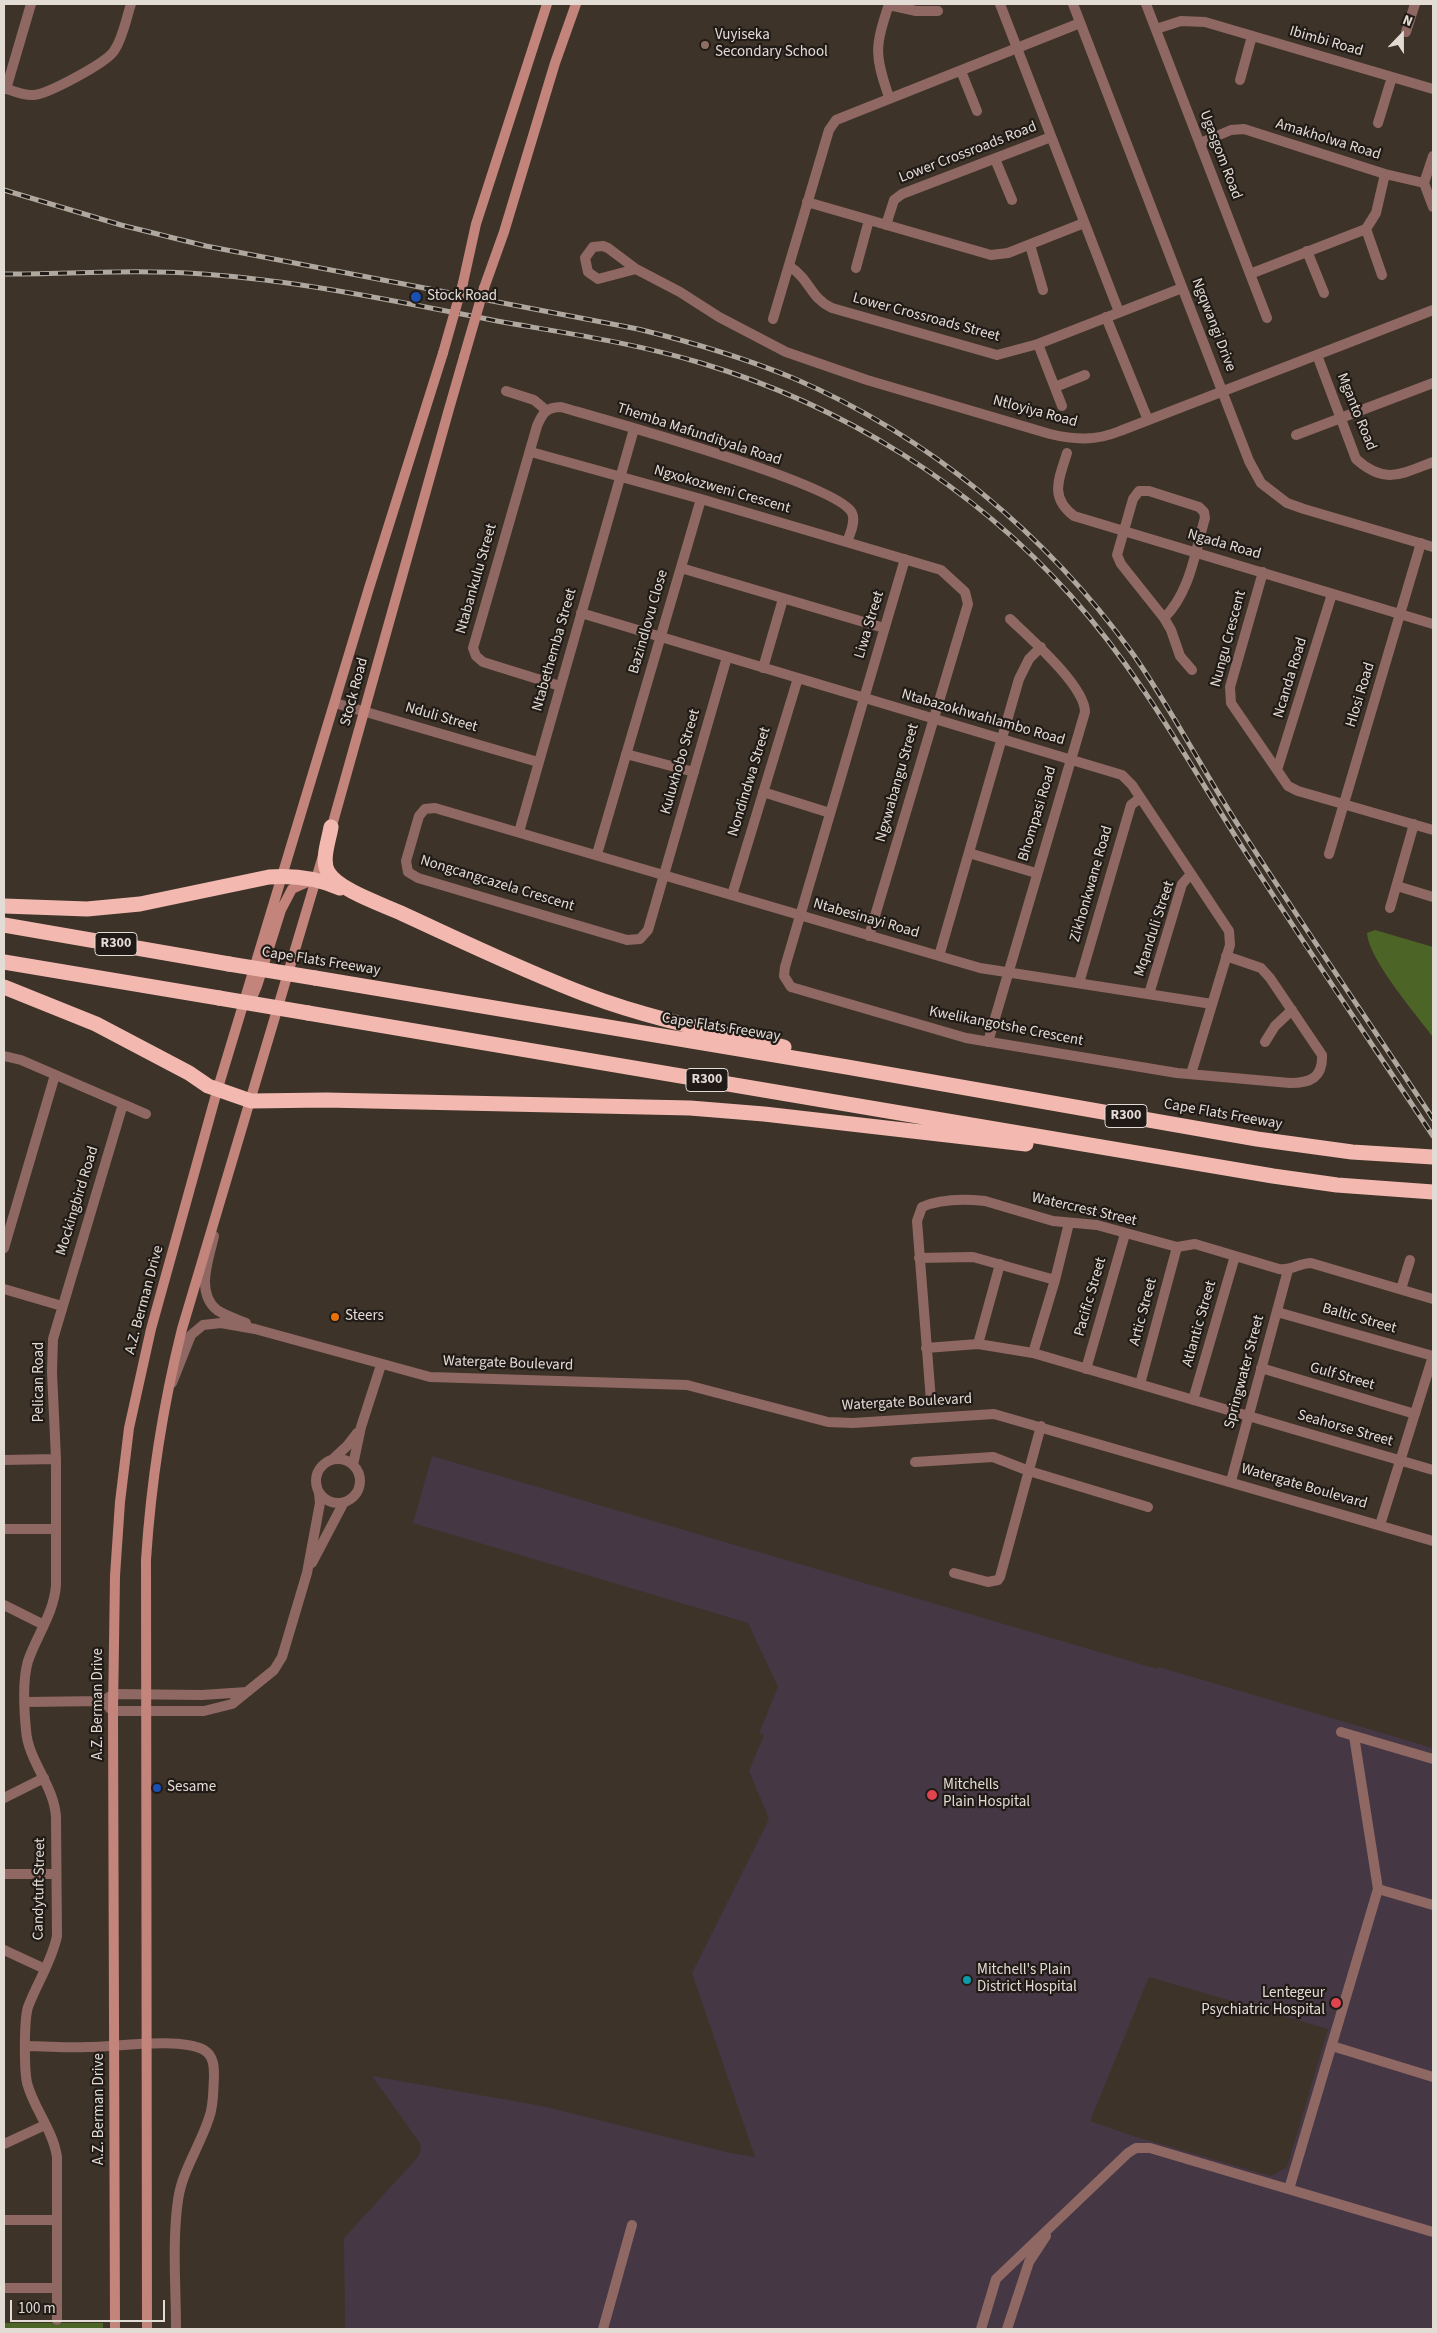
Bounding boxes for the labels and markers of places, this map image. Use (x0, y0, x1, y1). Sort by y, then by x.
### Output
place label: Vuyiseka Secondary School (715, 27, 828, 62)
marker: Vuyiseka Secondary School (699, 39, 711, 51)
place label: Stock Road (427, 288, 497, 306)
marker: Stock Road (409, 290, 423, 304)
place label: Steers (345, 1308, 384, 1326)
marker: Steers (329, 1311, 341, 1323)
place label: Mitchells Plain Hospital (943, 1777, 1030, 1812)
place label: Sesame (167, 1779, 216, 1797)
marker: Sesame (151, 1782, 163, 1794)
marker: Mitchells Plain Hospital (925, 1788, 939, 1802)
place label: Mitchell's Plain District Hospital (977, 1962, 1077, 1997)
marker: Mitchell's Plain District Hospital (961, 1974, 973, 1986)
place label: Lentegeur Psychiatric Hospital (1201, 1985, 1325, 2020)
marker: Lentegeur Psychiatric Hospital (1329, 1996, 1343, 2010)

